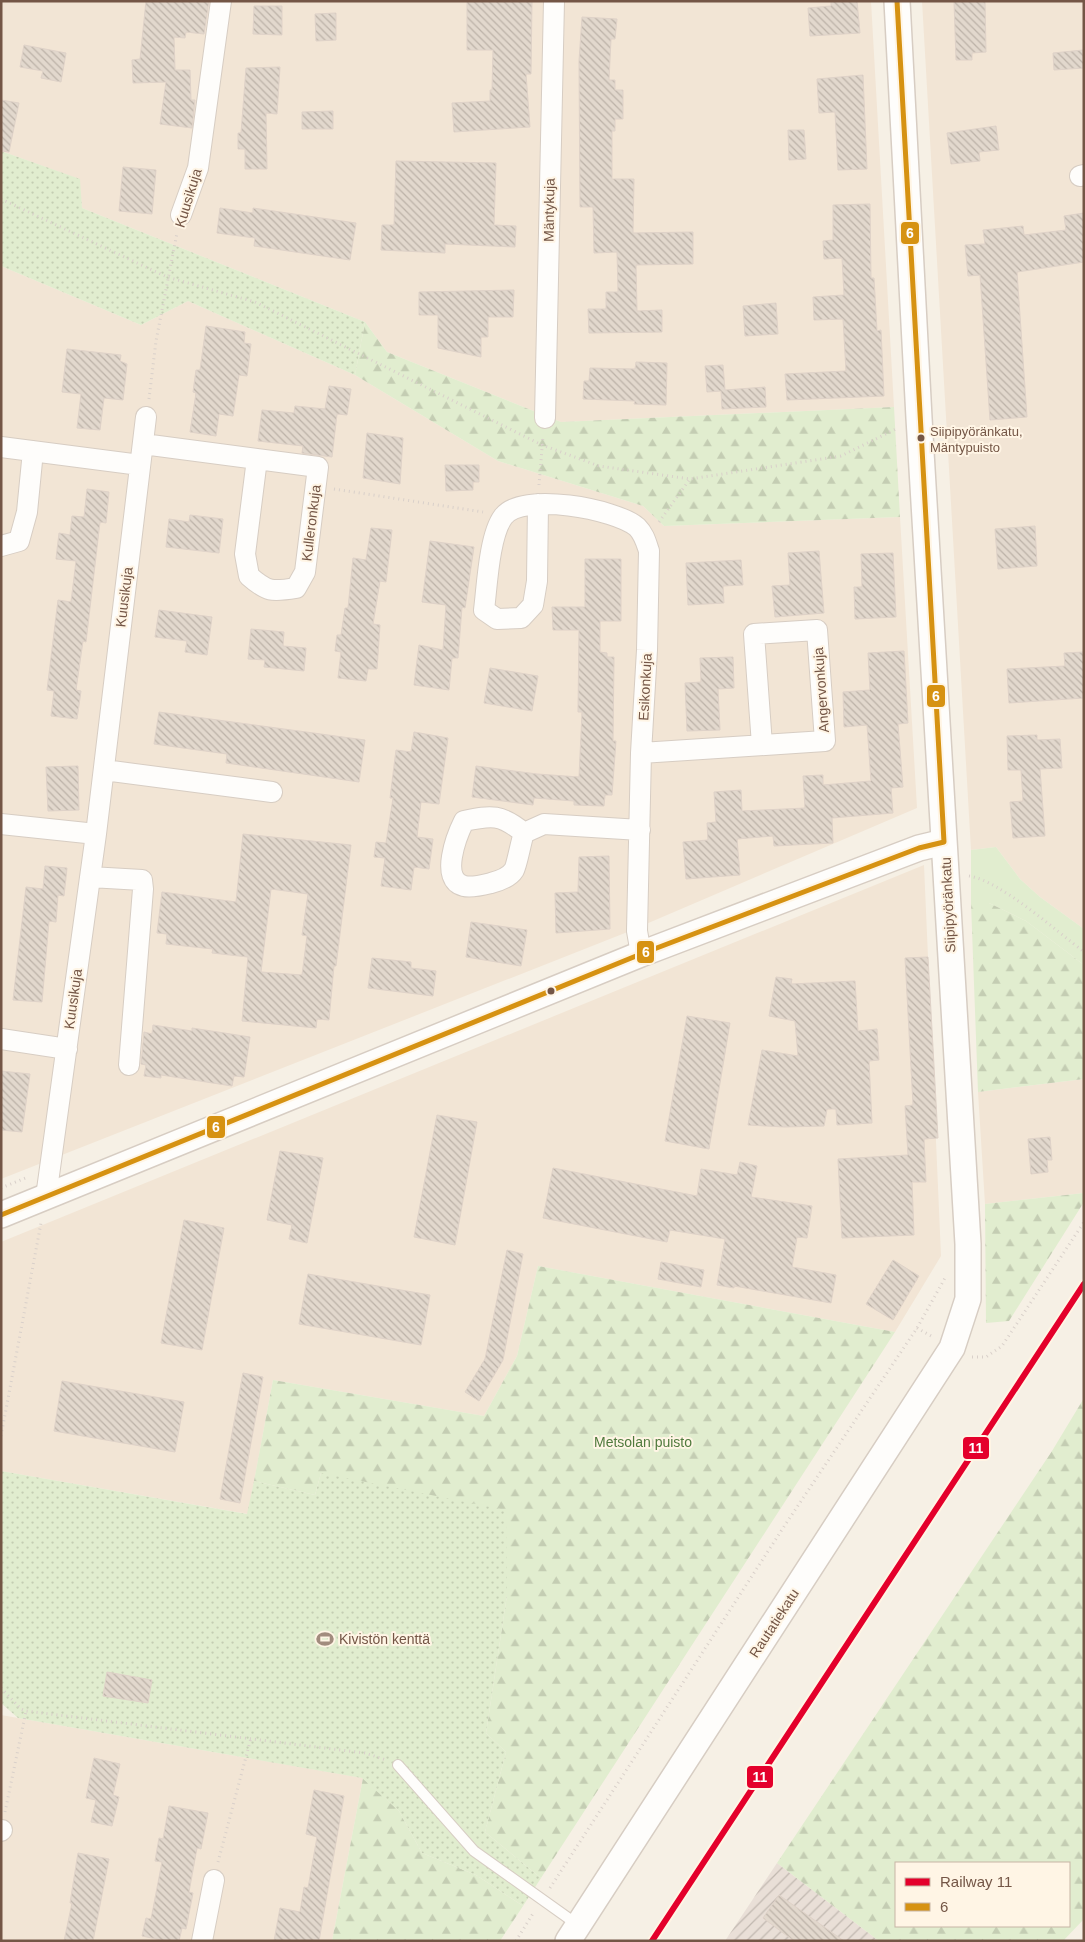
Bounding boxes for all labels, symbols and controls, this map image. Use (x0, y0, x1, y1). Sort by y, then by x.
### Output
street label: Kuusikuja (171, 166, 205, 229)
street label: Mäntykuja (540, 178, 558, 242)
line badge: 6 (900, 221, 920, 245)
text: 6 (906, 225, 914, 241)
place label: Siipipyöränkatu, Mäntypuisto (930, 424, 1023, 455)
marker: Siipipyöränkatu, Mäntypuisto (916, 433, 926, 443)
street label: Kulleronkuja (298, 484, 324, 562)
street label: Kuusikuja (112, 566, 136, 628)
street label: Angervonkuja (810, 647, 832, 733)
street label: Esikonkuja (635, 653, 655, 721)
line badge: 6 (926, 684, 946, 708)
text: 6 (932, 688, 940, 704)
street label: Siipipyöränkatu (938, 857, 958, 953)
line badge: 6 (636, 940, 655, 964)
text: 6 (642, 944, 650, 960)
street label: Kuusikuja (61, 968, 85, 1030)
unlabelled marker (546, 986, 556, 996)
line badge: 6 (206, 1115, 226, 1139)
text: 6 (212, 1119, 220, 1135)
park label: Metsolan puisto (594, 1434, 692, 1450)
line badge: 11 (962, 1436, 990, 1460)
text: 11 (969, 1440, 984, 1456)
street label: Rautatiekatu (746, 1586, 802, 1660)
sports icon: Kivistön kenttä (315, 1629, 335, 1649)
place label: Kivistön kenttä (339, 1631, 430, 1647)
line badge: 11 (746, 1765, 774, 1789)
text: 11 (753, 1769, 768, 1785)
legend (895, 1862, 1070, 1927)
text: Railway 11 (940, 1873, 1012, 1890)
text: 6 (940, 1898, 948, 1915)

